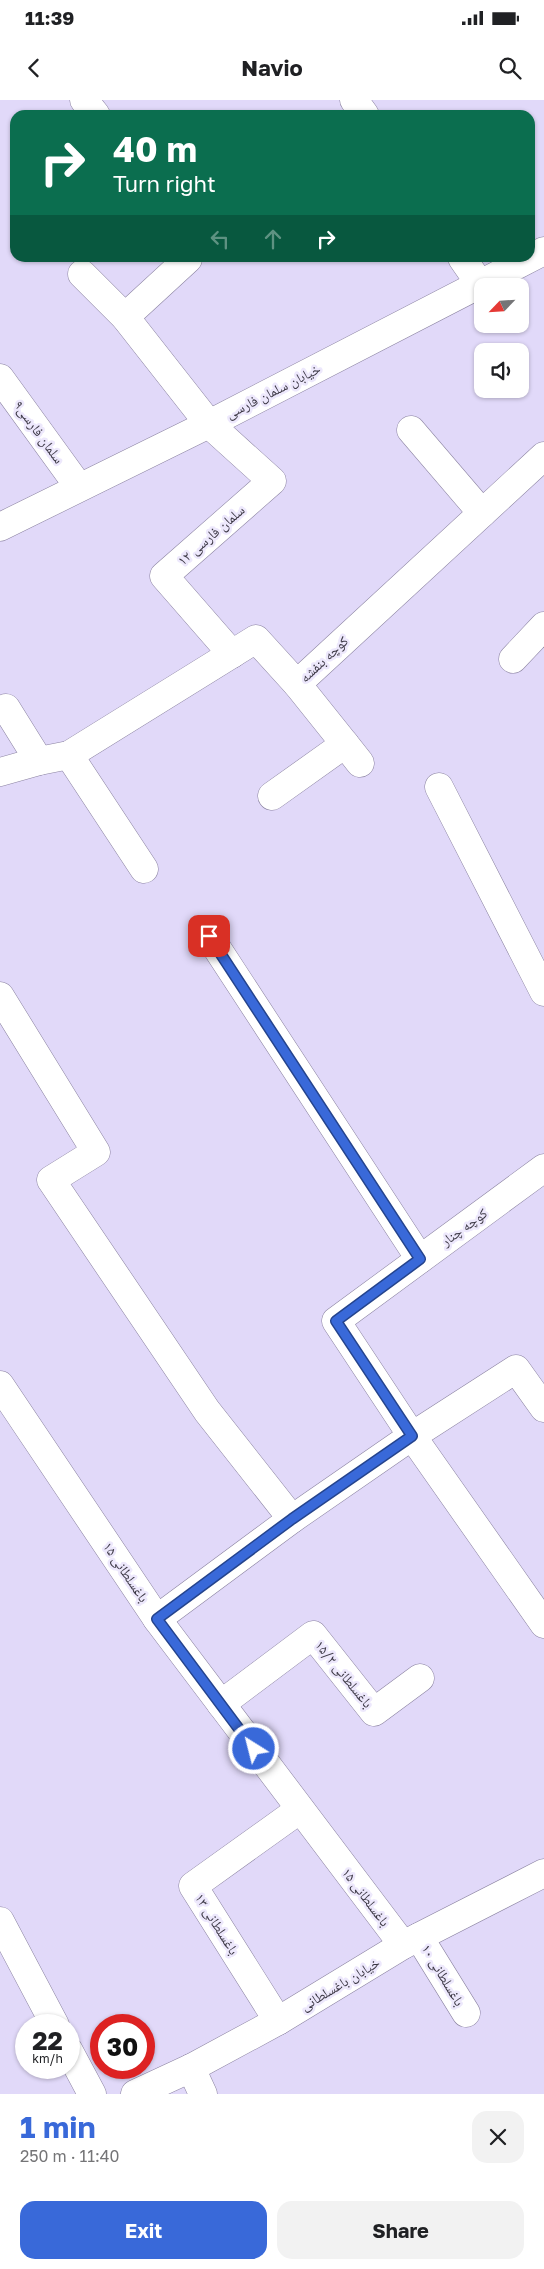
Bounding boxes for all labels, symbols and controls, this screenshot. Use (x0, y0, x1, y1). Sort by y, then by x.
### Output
text: 11:39 (25, 6, 74, 29)
icon: back (20, 54, 48, 82)
text: Navio (241, 54, 303, 81)
icon: search (496, 54, 524, 82)
text: 40 m (113, 128, 197, 170)
icon: right (30, 130, 95, 195)
text: Turn right (113, 170, 216, 197)
icon: left (206, 225, 234, 253)
icon: ahead (259, 225, 287, 253)
icon: right (312, 225, 340, 253)
north arrow (474, 278, 529, 332)
map controls (474, 278, 529, 398)
button: sound (474, 343, 529, 398)
street label: خیابان سلمان فارسی (223, 359, 323, 423)
street label: سلمان فارسی۹ (10, 397, 68, 467)
street label: سلمان فارسی ۱۲ (174, 501, 248, 569)
street label: کوچه بنفشه (296, 632, 352, 686)
pin (188, 915, 230, 957)
icon: arrive (195, 922, 223, 950)
street label: کوچه چنار (436, 1204, 491, 1250)
street label: باغسلطانی ۱۵ (99, 1538, 153, 1606)
street label: باغسلطانی ۱۵/۲ (311, 1636, 377, 1712)
position arrow (227, 1722, 279, 1774)
street label: باغسلطانی ۱۵ (338, 1864, 394, 1930)
street label: باغسلطانی ۱۳ (191, 1890, 243, 1958)
street label: باغسلطانی ۱۰ (417, 1941, 469, 2009)
street label: خیابان باغسلطانی (297, 1953, 383, 2015)
speed limit sign: 30 (90, 2014, 155, 2079)
text: 22 (32, 2025, 63, 2056)
text: km/h (32, 2051, 63, 2066)
text: 1 min (20, 2109, 96, 2145)
button: close (472, 2111, 524, 2163)
text: 250 m · 11:40 (20, 2146, 119, 2166)
button: Exit (20, 2201, 267, 2259)
button: Share (277, 2201, 524, 2259)

